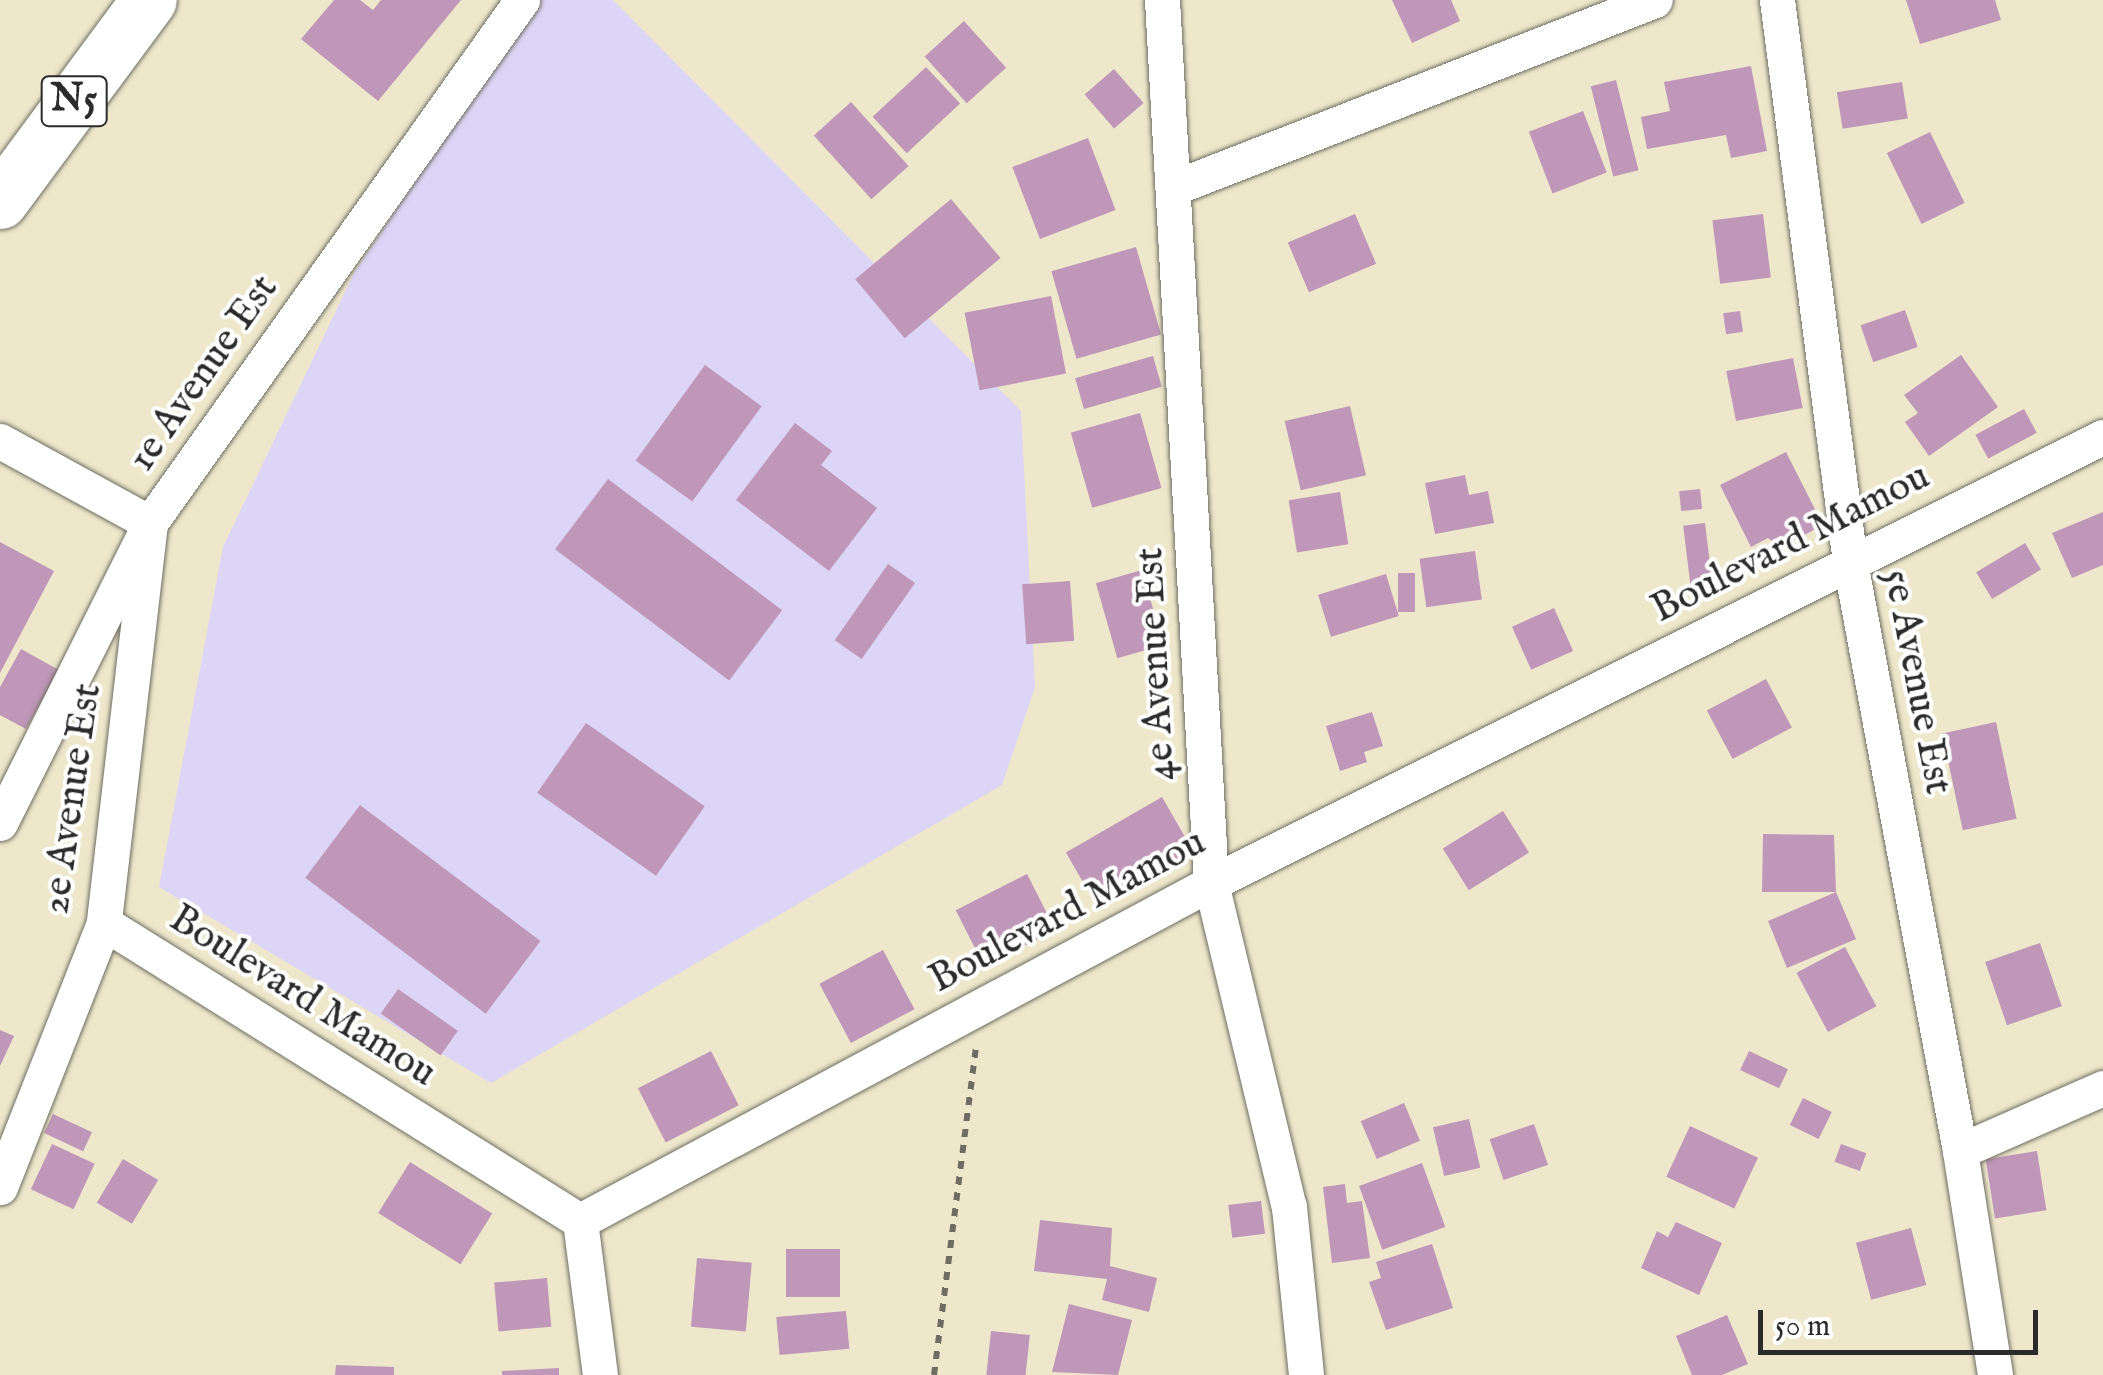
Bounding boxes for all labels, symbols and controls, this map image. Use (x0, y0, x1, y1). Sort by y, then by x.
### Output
road number: N5 (39, 68, 109, 134)
street label: 1e Avenue Est (119, 267, 289, 481)
street label: Boulevard Mamou (1644, 453, 1938, 635)
street label: 4e Avenue Est (1127, 546, 1187, 782)
street label: 5e Avenue Est (1871, 565, 1961, 799)
street label: 2e Avenue Est (33, 681, 113, 917)
street label: Boulevard Mamou (922, 819, 1214, 1005)
street label: Boulevard Mamou (160, 896, 444, 1098)
scale bar (1763, 1290, 2043, 1352)
text: 50 m (1775, 1308, 1830, 1346)

